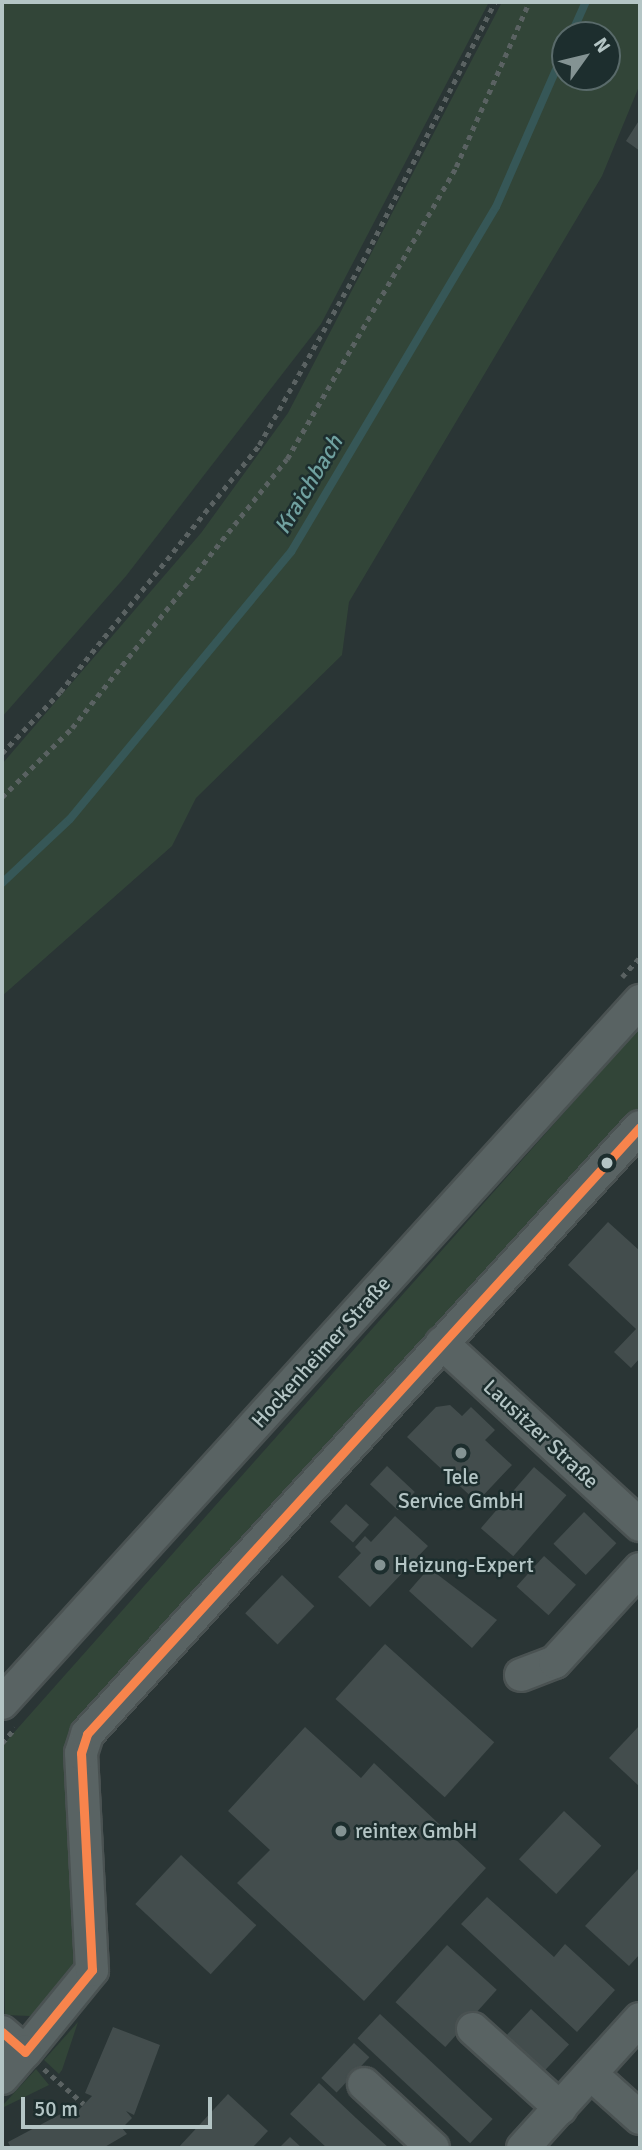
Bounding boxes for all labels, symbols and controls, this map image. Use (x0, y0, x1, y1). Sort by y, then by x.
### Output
north arrow (551, 21, 621, 91)
text: N (588, 33, 615, 58)
water label: Kraichbach (269, 431, 349, 539)
unlabelled marker (600, 1156, 614, 1170)
street label: Hockenheimer Straße (246, 1271, 396, 1433)
street label: Lausitzer Straße (478, 1374, 604, 1494)
marker: Tele Service GmbH (453, 1445, 469, 1461)
place label: Tele Service GmbH (398, 1464, 524, 1514)
place label: Heizung-Expert (394, 1552, 534, 1578)
marker: Heizung-Expert (372, 1557, 388, 1573)
place label: reintex GmbH (355, 1818, 477, 1844)
marker: reintex GmbH (333, 1823, 349, 1839)
scale bar (24, 2084, 215, 2128)
text: 50 m (34, 2096, 78, 2122)

